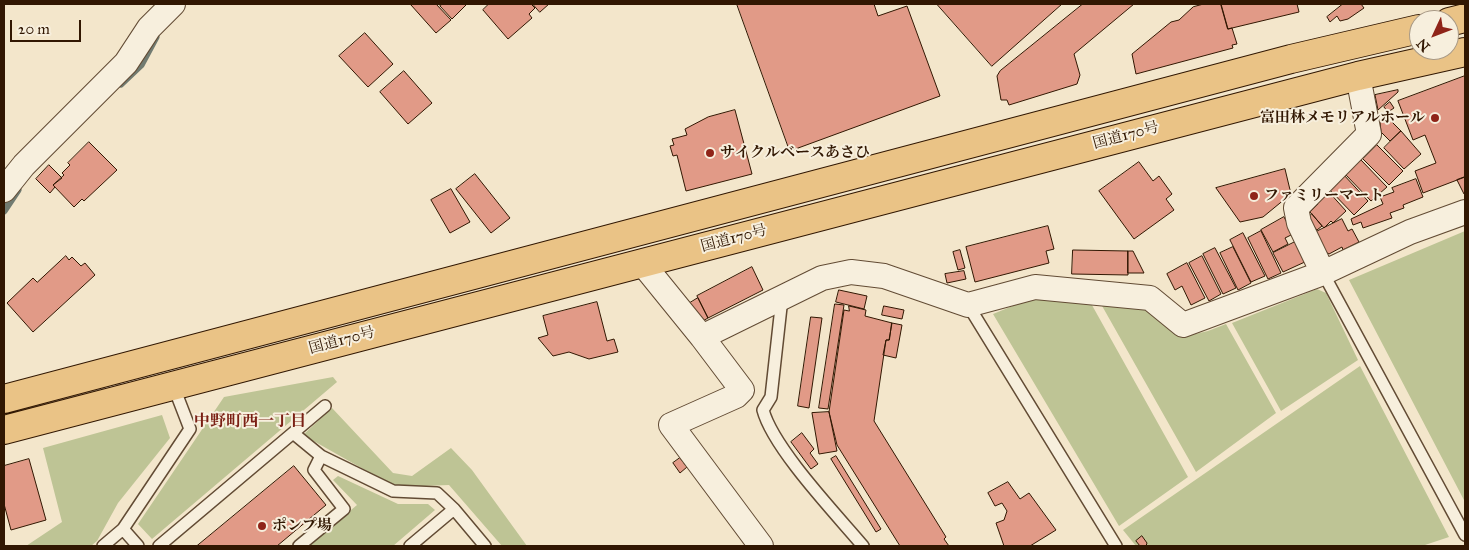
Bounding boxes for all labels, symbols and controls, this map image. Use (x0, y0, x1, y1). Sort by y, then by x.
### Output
scale bar (12, 10, 84, 42)
north arrow (1409, 10, 1459, 60)
text: 20 m (18, 20, 50, 38)
text: N (1413, 35, 1434, 55)
place label: 富田林メモリアルホール (1260, 109, 1425, 127)
marker: 富田林メモリアルホール (1429, 112, 1441, 124)
street label: 国道170号 (1091, 119, 1161, 153)
place label: サイクルベースあさひ (720, 144, 870, 162)
marker: サイクルベースあさひ (704, 147, 716, 159)
place label: ファミリーマート (1264, 187, 1384, 205)
marker: ファミリーマート (1248, 190, 1260, 202)
street label: 国道170号 (699, 222, 769, 256)
street label: 国道170号 (307, 324, 377, 358)
district label: 中野町西一丁目 (194, 412, 306, 432)
place label: ポンプ場 (272, 517, 332, 535)
marker: ポンプ場 (256, 520, 268, 532)

